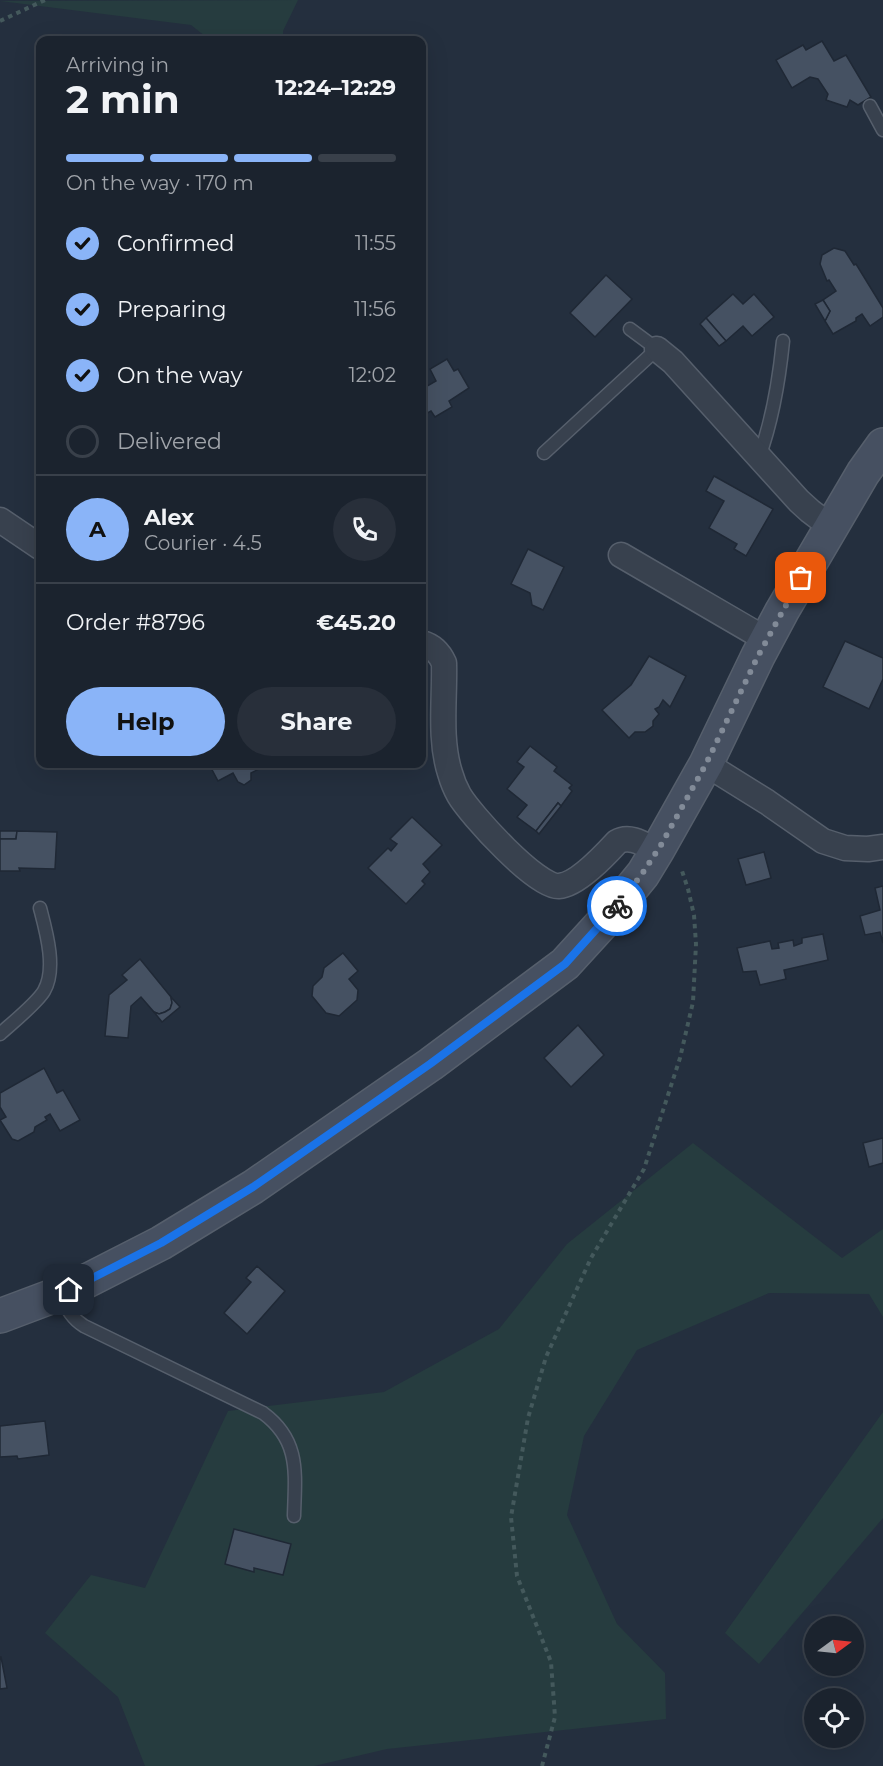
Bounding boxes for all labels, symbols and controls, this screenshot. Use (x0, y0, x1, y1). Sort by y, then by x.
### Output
text: Arriving in (66, 53, 169, 77)
text: 12:24–12:29 (276, 74, 396, 101)
text: 2 min (66, 75, 180, 123)
text: On the way · 170 m (66, 171, 254, 195)
icon: check (66, 227, 99, 260)
text: Confirmed (117, 230, 234, 257)
text: 11:55 (355, 231, 396, 255)
icon: check (66, 293, 99, 326)
text: Preparing (117, 296, 226, 323)
text: 11:56 (354, 297, 396, 321)
icon: check (66, 359, 99, 392)
text: On the way (117, 362, 242, 389)
text: 12:02 (349, 363, 396, 387)
text: Delivered (117, 428, 222, 455)
button: phone (333, 498, 396, 561)
text: Alex (144, 504, 194, 531)
text: A (89, 516, 106, 543)
text: Courier · 4.5 (144, 531, 262, 555)
pin (775, 552, 826, 603)
icon: bag (784, 561, 817, 594)
text: Order #8796 (66, 609, 205, 636)
text: €45.20 (316, 609, 396, 636)
button: Help (66, 687, 225, 756)
button: Share (237, 687, 396, 756)
courier (587, 876, 647, 936)
icon: bike (601, 890, 634, 923)
pin (43, 1264, 94, 1315)
icon: home (52, 1273, 85, 1306)
north arrow (804, 1616, 864, 1676)
map controls (804, 1616, 864, 1748)
button: locate (804, 1688, 864, 1748)

